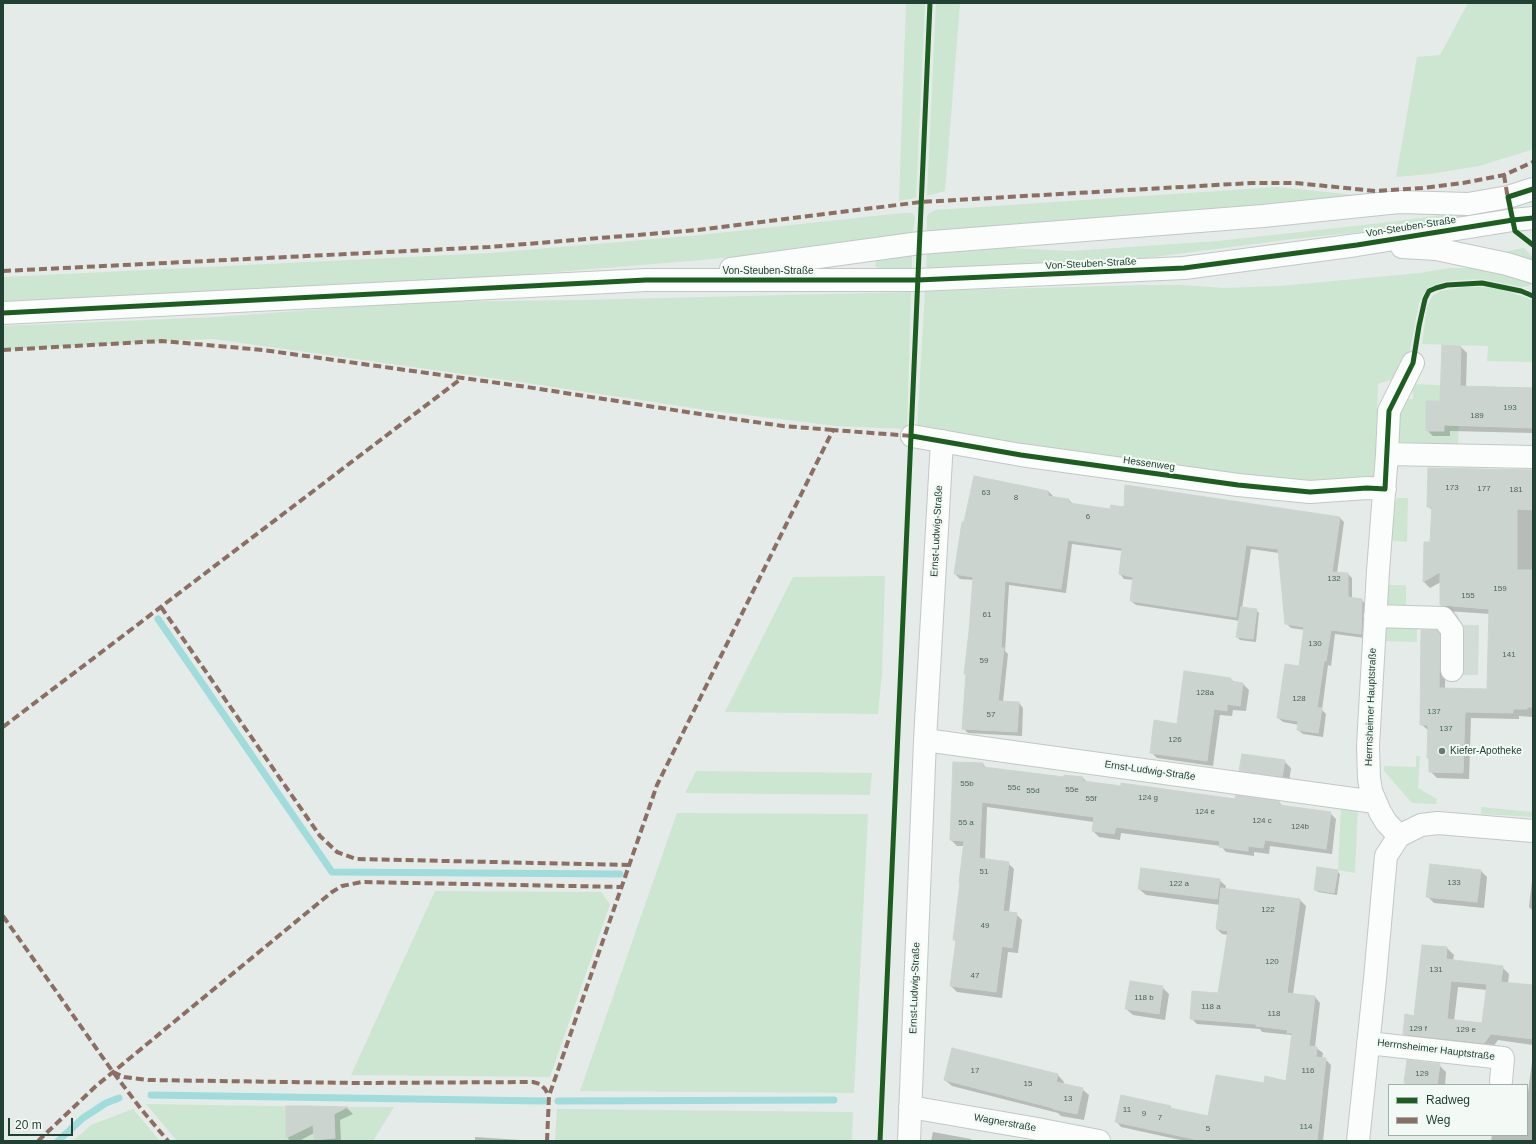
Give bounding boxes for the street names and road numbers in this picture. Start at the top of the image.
street label: Von-Steuben-Straße [1365,214,1457,240]
street label: Von-Steuben-Straße [1045,256,1137,272]
street label: Von-Steuben-Straße [722,265,814,277]
street label: Hessenweg [1122,454,1176,474]
street label: Ernst-Ludwig-Straße [929,485,945,577]
street label: Herrnsheimer Hauptstraße [1363,648,1379,766]
street label: Ernst-Ludwig-Straße [1104,759,1196,783]
street label: Ernst-Ludwig-Straße [907,942,923,1034]
street label: Herrnsheimer Hauptstraße [1377,1037,1495,1063]
street label: Wagnerstraße [973,1112,1037,1134]

